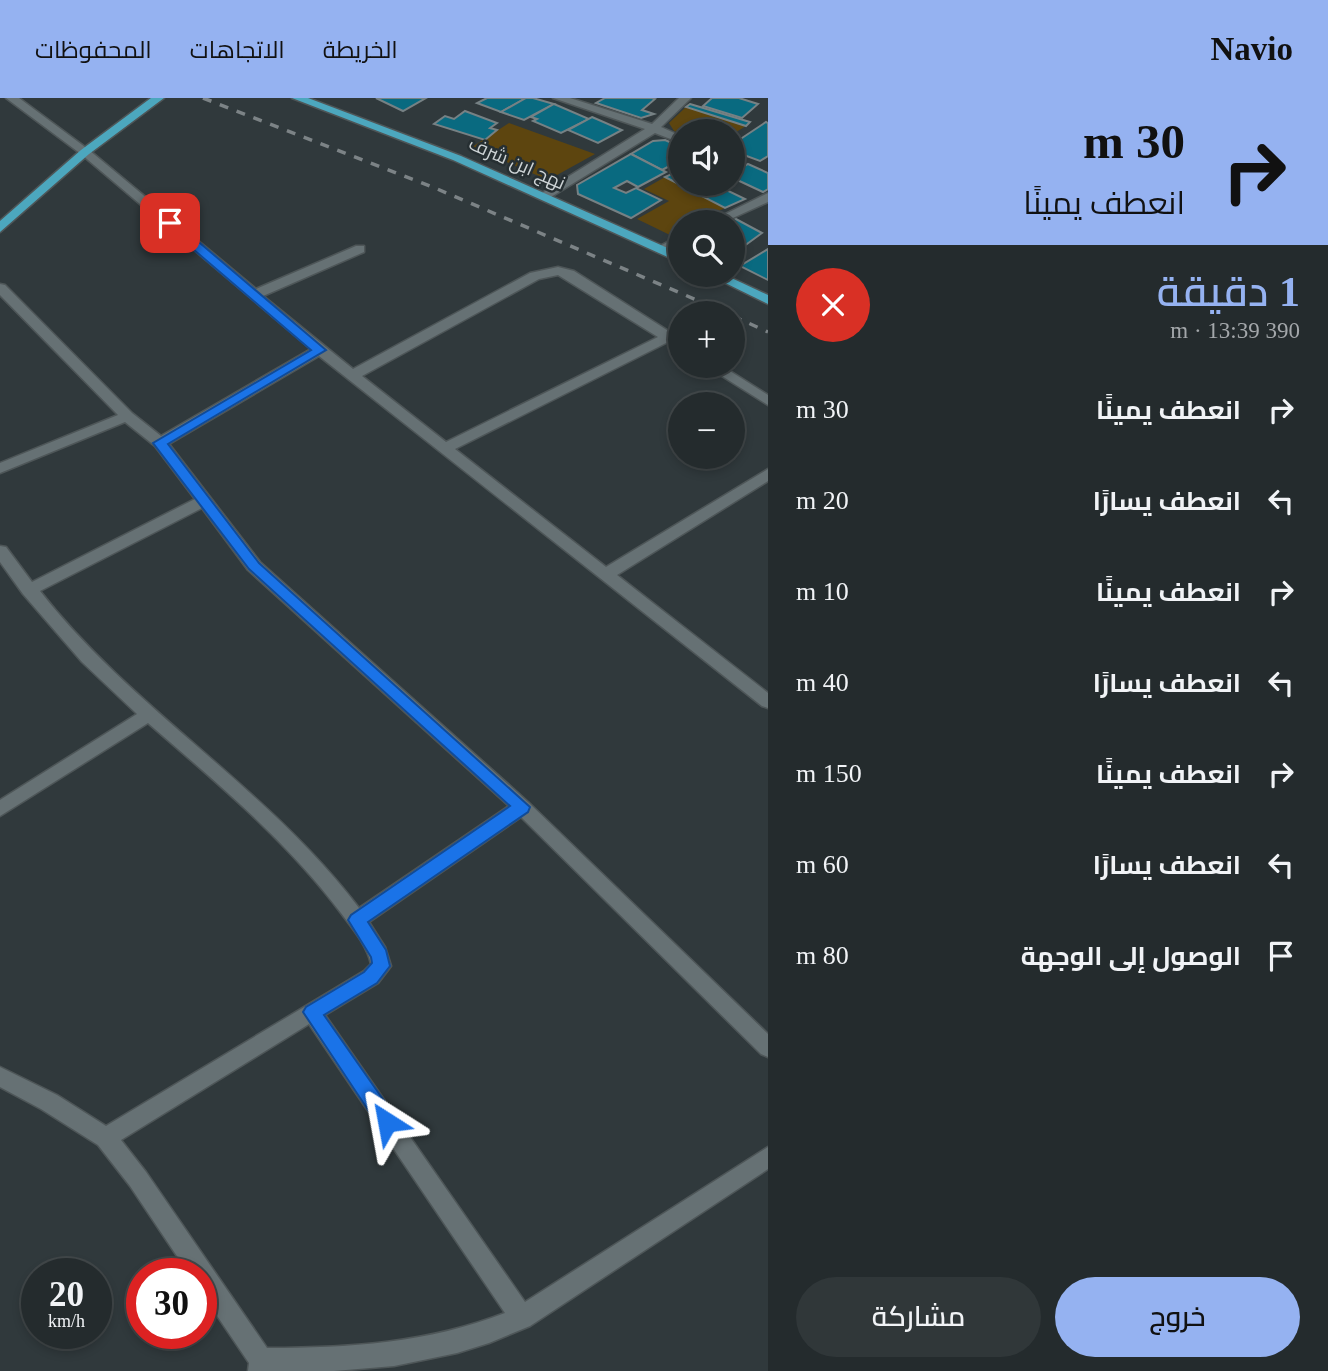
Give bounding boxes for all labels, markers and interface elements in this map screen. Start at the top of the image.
text: Navio [1211,31,1293,67]
text: المحفوظات [35,37,152,63]
text: الاتجاهات [190,37,285,63]
text: الخريطة [323,37,398,63]
text: 30 m [1083,114,1185,169]
map controls [668,119,745,469]
button: sound [668,119,745,196]
icon: right [1209,126,1300,217]
street label: نهج ابن شرف [464,132,568,196]
text: انعطف يمينًا [1023,185,1185,221]
pin [140,193,200,253]
icon: arrive [151,204,189,242]
button: search [668,210,745,287]
button: close [796,268,870,342]
text: 1 دقيقة [1157,269,1300,315]
button: + [668,301,745,378]
text: 390 m · 13:39 [1170,318,1300,343]
icon: right [1262,391,1300,429]
button: − [668,392,745,469]
text: 30 m [796,395,849,424]
text: انعطف يمينًا [1096,396,1241,425]
icon: left [1262,482,1300,520]
text: 20 m [796,486,849,515]
text: انعطف يسارًا [1093,487,1241,516]
icon: right [1262,573,1300,611]
text: 10 m [796,577,849,606]
text: انعطف يمينًا [1096,578,1241,607]
icon: left [1262,664,1300,702]
text: 40 m [796,668,849,697]
text: انعطف يسارًا [1093,669,1241,698]
icon: right [1262,755,1300,793]
text: 150 m [796,759,862,788]
text: انعطف يمينًا [1096,760,1241,789]
icon: left [1262,846,1300,884]
text: 60 m [796,850,849,879]
text: انعطف يسارًا [1093,851,1241,880]
icon: arrive [1262,937,1300,975]
text: 80 m [796,941,849,970]
text: الوصول إلى الوجهة [1021,942,1241,971]
position arrow [350,1085,424,1159]
speed limit sign: 30 [126,1258,217,1349]
text: 20 [49,1275,84,1314]
button: مشاركة [796,1277,1041,1357]
button: خروج [1055,1277,1300,1357]
text: km/h [48,1311,85,1331]

